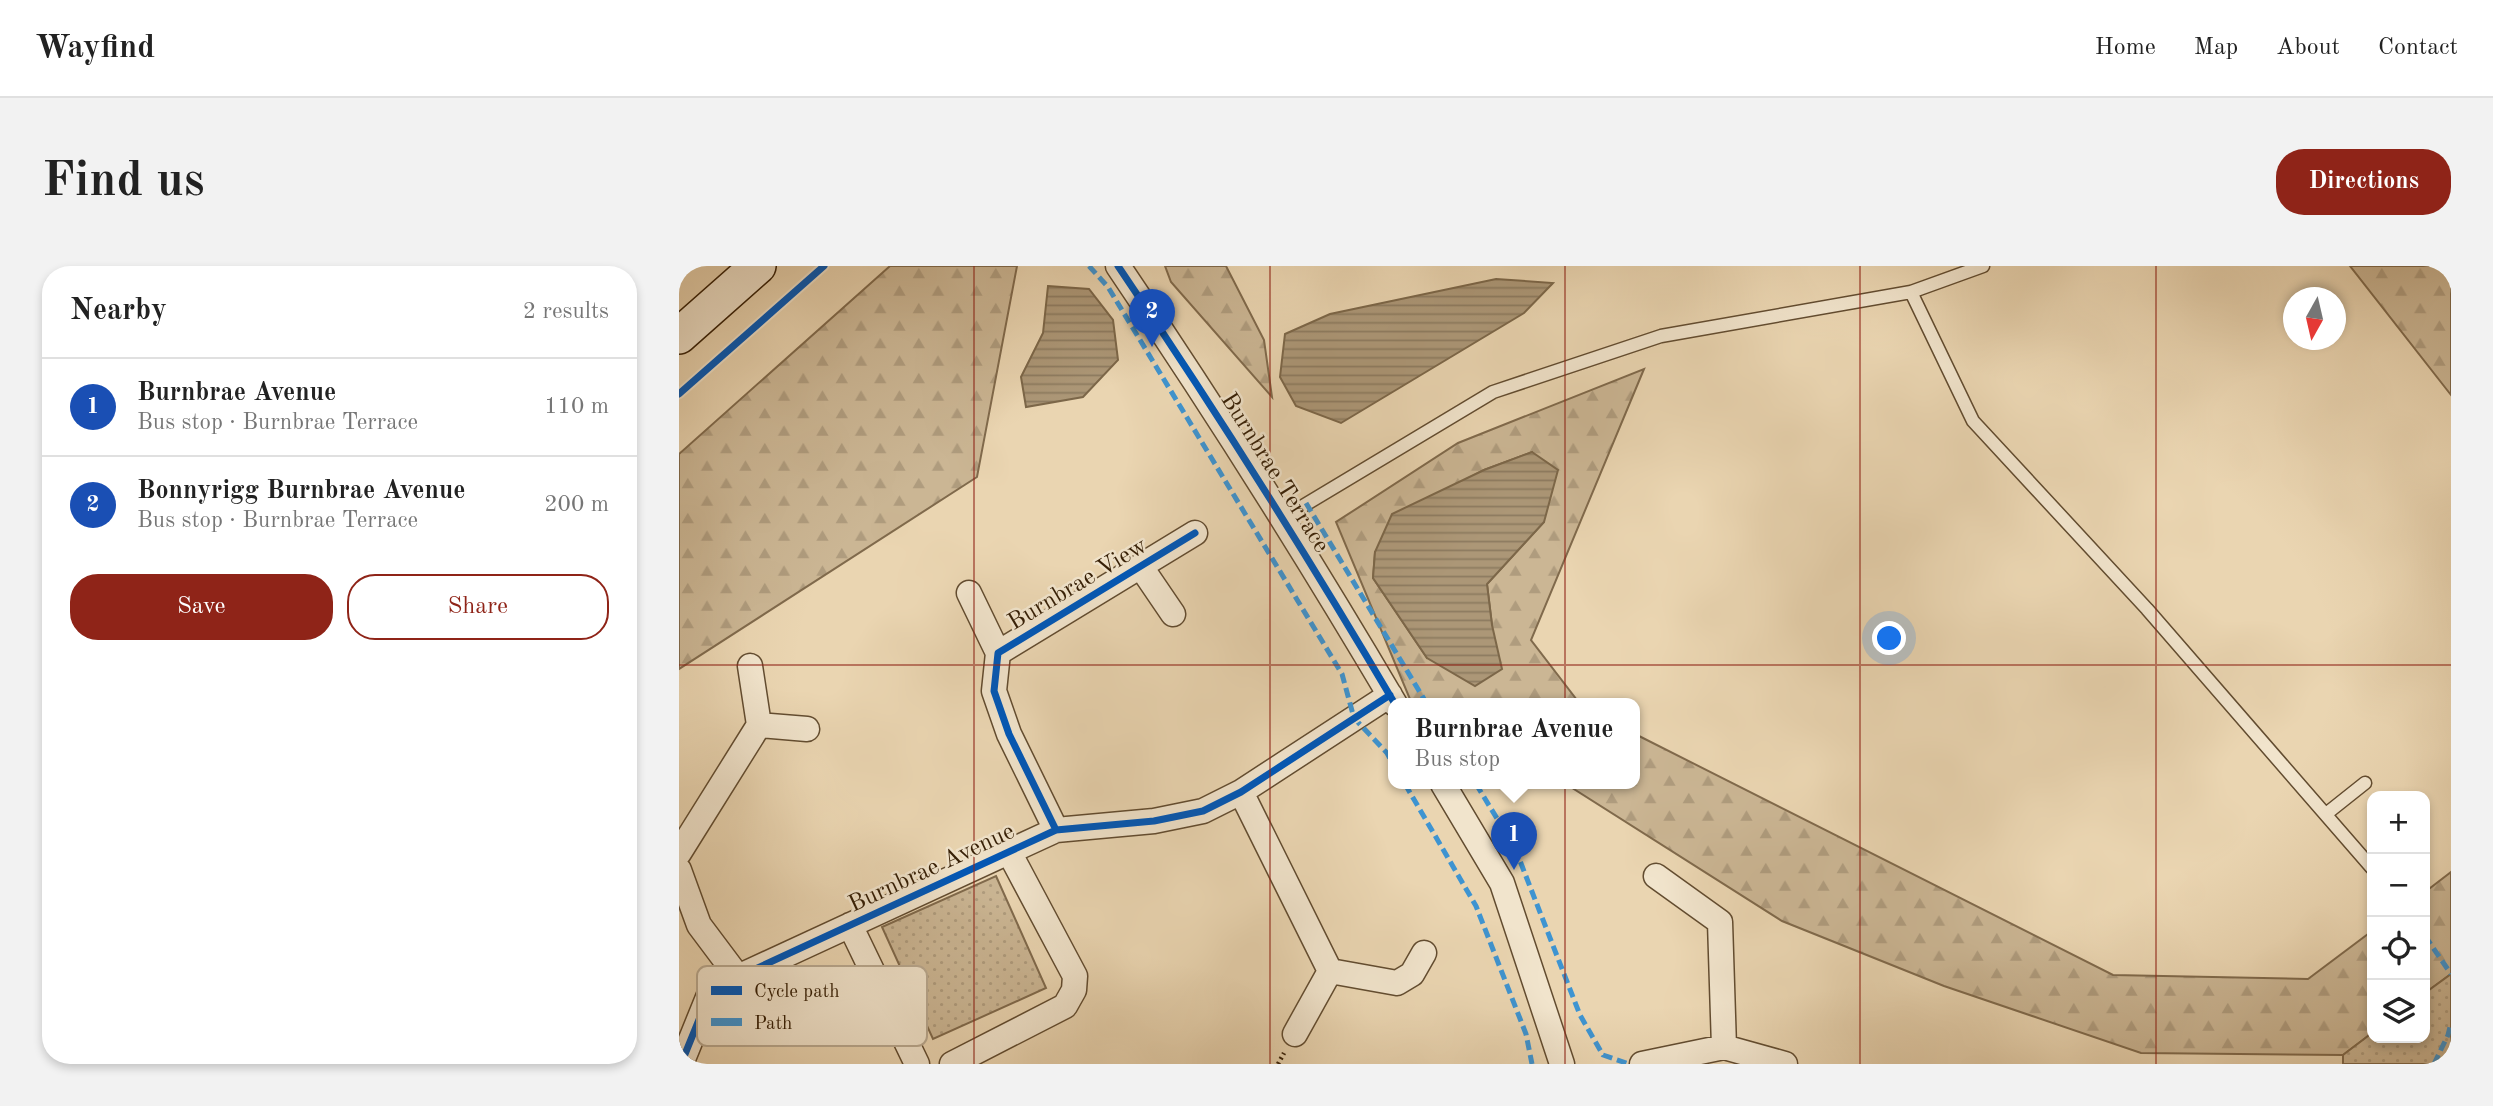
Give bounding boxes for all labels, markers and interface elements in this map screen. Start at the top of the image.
text: Wayfind [35,32,155,65]
text: Home [2095,36,2156,60]
text: Map [2194,36,2238,60]
text: About [2276,36,2340,60]
text: Contact [2378,36,2458,60]
button: Directions [2276,149,2451,215]
text: Find us [42,158,205,207]
north arrow [2283,287,2346,350]
pin: 2 [1129,289,1175,347]
text: Nearby [70,296,167,326]
text: 2 results [523,300,609,323]
text: Burnbrae Avenue [137,380,336,406]
street label: Burnbrae Terrace [1216,389,1333,557]
text: 1 [86,395,100,418]
text: 110 m [544,395,609,418]
text: Bus stop · Burnbrae Terrace [137,411,418,434]
text: Bonnyrigg Burnbrae Avenue [137,478,465,504]
text: 2 [86,493,100,516]
text: 200 m [544,493,609,516]
text: Bus stop · Burnbrae Terrace [137,509,418,532]
street label: Burnbrae View [1004,534,1152,636]
button: Save [70,574,333,640]
button: Share [347,574,609,640]
your location [1872,621,1906,655]
popup [1388,698,1640,789]
text: Burnbrae Avenue [1414,717,1614,743]
text: Bus stop [1414,748,1500,771]
map controls [2367,791,2430,1043]
button: + [2367,791,2430,854]
pin: 1 [1491,812,1537,870]
street label: Burnbrae Avenue [845,820,1019,918]
button: − [2367,854,2430,917]
button: locate [2367,917,2430,980]
legend [697,966,927,1046]
button: layers [2367,980,2430,1043]
text: Cycle path [754,983,840,1002]
text: Path [754,1015,792,1034]

